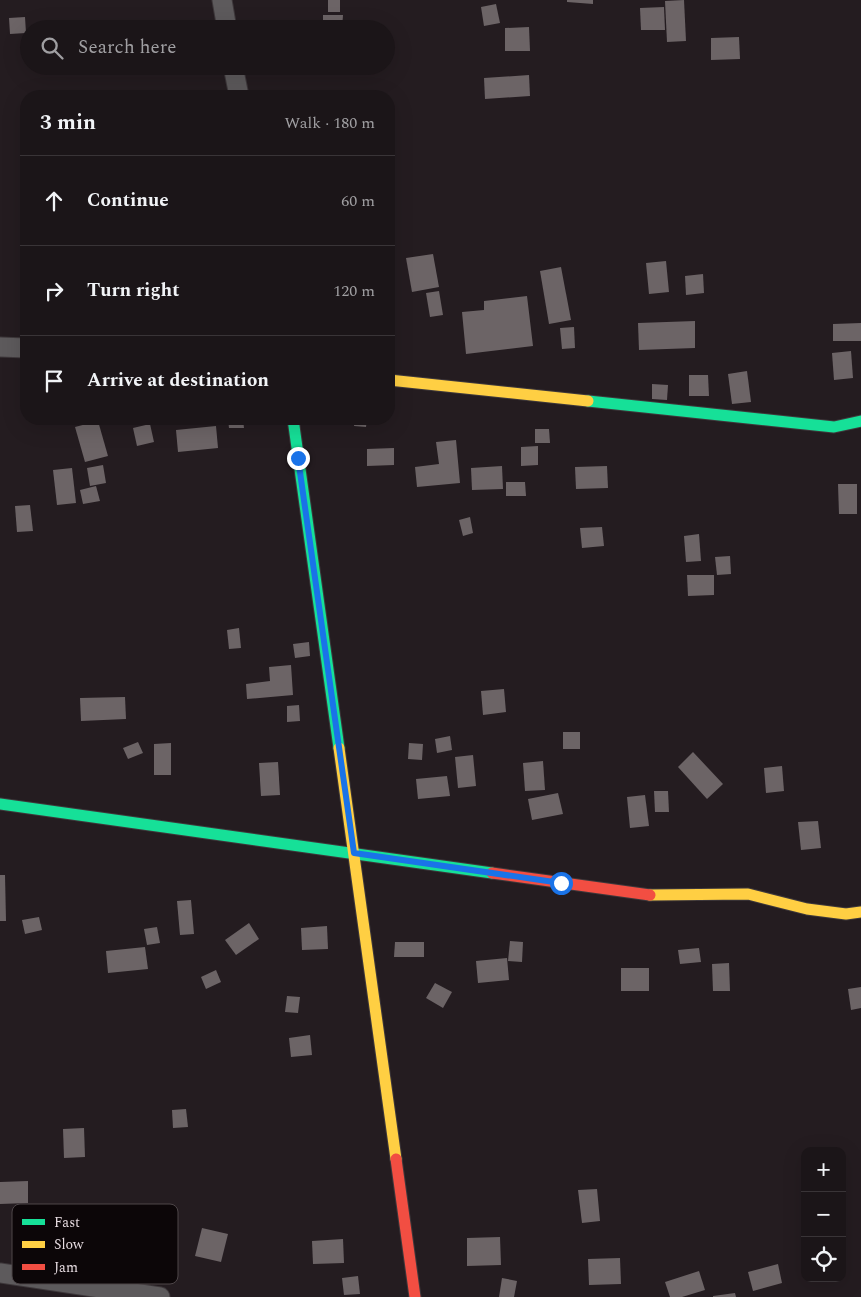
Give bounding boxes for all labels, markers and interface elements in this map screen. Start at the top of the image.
search box [20,20,395,75]
text: Search here [78,33,177,62]
icon: search [38,34,66,62]
text: 3 min [40,107,96,139]
text: Walk · 180 m [284,111,375,135]
text: Continue [87,186,169,215]
icon: ahead [40,187,68,215]
text: 60 m [341,189,375,213]
text: Turn right [87,276,180,305]
icon: right [40,277,68,305]
text: 120 m [333,279,375,303]
text: Arrive at destination [87,366,269,395]
icon: arrive [40,367,68,395]
route end [287,447,310,470]
route start [550,872,573,895]
map controls [801,1147,846,1282]
button: + [801,1147,846,1192]
button: − [801,1192,846,1237]
legend [12,1204,178,1284]
text: Fast [54,1212,80,1233]
text: Slow [54,1234,84,1255]
button: locate [801,1237,846,1282]
text: Jam [54,1257,78,1278]

